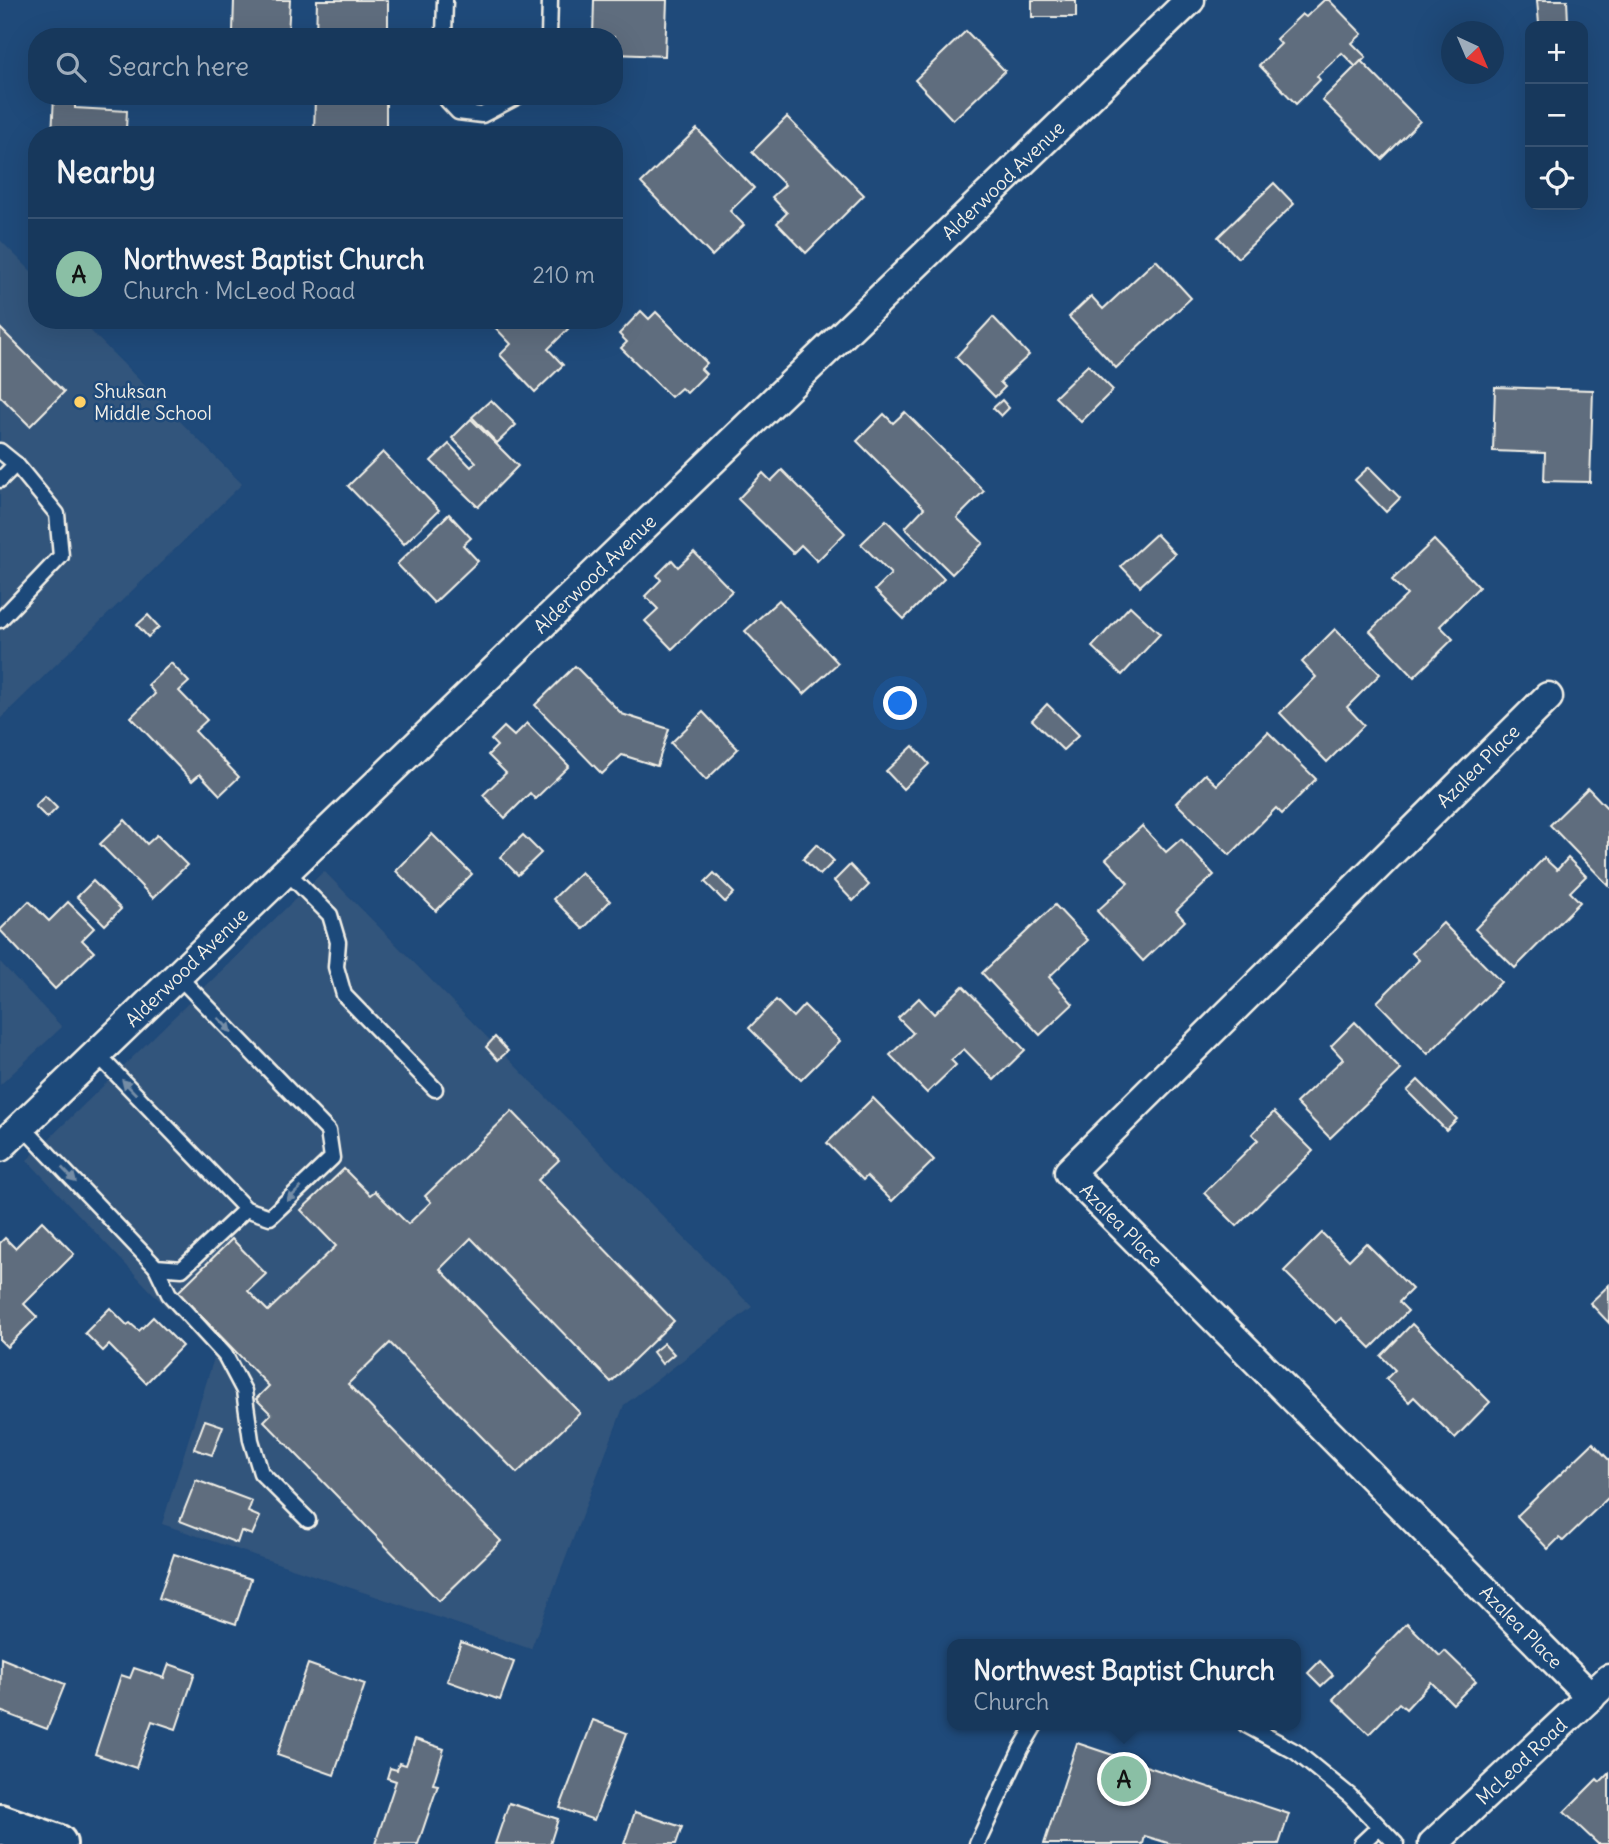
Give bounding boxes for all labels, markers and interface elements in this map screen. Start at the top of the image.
north arrow [1441,21,1504,84]
map controls [1525,21,1588,210]
button: + [1525,21,1588,84]
search box [28,28,623,105]
icon: search [52,48,90,86]
text: Search here [108,50,249,83]
button: − [1525,84,1588,147]
street label: Alderwood Avenue [937,116,1069,245]
button: locate [1525,147,1588,210]
text: Nearby [56,153,156,191]
text: Northwest Baptist Church [123,243,424,276]
text: A [72,260,86,289]
text: 210 m [532,260,595,289]
text: Church · McLeod Road [123,276,355,305]
place label: Shuksan Middle School [94,379,212,425]
marker: Shuksan Middle School [72,394,88,410]
street label: Alderwood Avenue [528,509,661,638]
your location [883,686,917,720]
street label: Azalea Place [1431,719,1525,813]
street label: Alderwood Avenue [120,903,253,1032]
one-way arrow [217,1016,233,1033]
one-way arrow [121,1079,137,1096]
one-way arrow [60,1166,76,1183]
street label: Azalea Place [1075,1178,1168,1272]
one-way arrow [286,1185,303,1201]
street label: Azalea Place [1475,1580,1568,1674]
popup [947,1639,1301,1730]
text: Northwest Baptist Church [973,1654,1275,1687]
text: Church [973,1687,1049,1716]
street label: McLeod Road [1471,1713,1572,1810]
pin: A [1101,1753,1147,1805]

